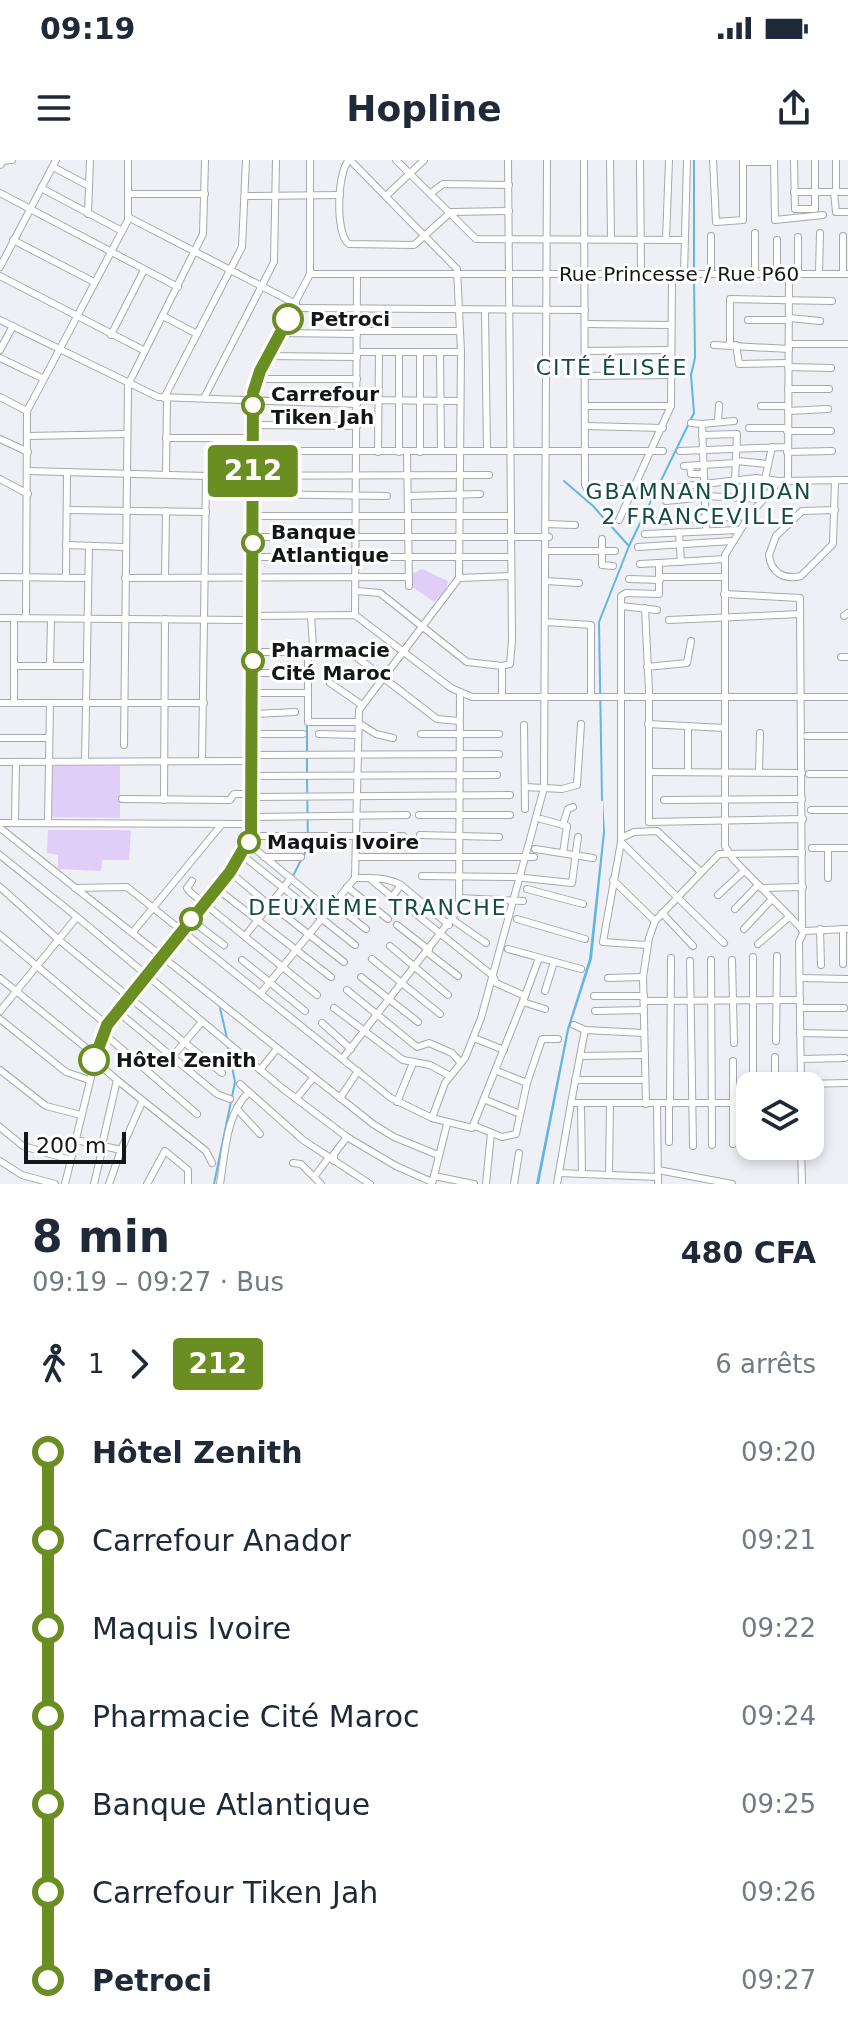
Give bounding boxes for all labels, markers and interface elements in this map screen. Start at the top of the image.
text: 09:19 [40,11,136,46]
icon: menu [32,86,76,130]
icon: share [772,86,816,130]
text: Hopline [346,88,502,129]
street label: Rue Princesse / Rue P60 [559,262,799,286]
marker: Petroci [273,304,303,334]
place label: Petroci [310,307,390,331]
district label: CITÉ ÉLISÉE [536,355,688,380]
place label: Carrefour Tiken Jah [271,382,379,429]
marker: Carrefour Tiken Jah [242,394,264,416]
line badge: 212 [207,445,299,497]
text: 212 [224,454,282,487]
district label: GBAMNAN DJIDAN 2 FRANCEVILLE [585,479,813,529]
place label: Banque Atlantique [271,520,389,567]
marker: Banque Atlantique [242,532,264,554]
place label: Pharmacie Cité Maroc [271,638,391,685]
marker: Pharmacie Cité Maroc [242,650,264,672]
place label: Maquis Ivoire [267,830,419,854]
marker: Maquis Ivoire [238,831,260,853]
district label: DEUXIÈME TRANCHE [248,895,508,920]
unlabelled marker [180,908,202,930]
marker: Hôtel Zenith [79,1045,109,1075]
place label: Hôtel Zenith [116,1048,256,1072]
map controls [736,1072,824,1160]
button: layers [736,1072,824,1160]
scale bar [24,1128,126,1164]
text: 200 m [36,1133,106,1158]
text: 8 min [32,1211,170,1262]
text: 480 CFA [681,1235,816,1270]
text: 09:19 – 09:27 · Bus [32,1267,284,1297]
icon: walk [32,1342,76,1386]
icon: forward [117,1342,161,1386]
text: 212 [189,1347,247,1380]
text: 1 [88,1349,105,1379]
text: 6 arrêts [715,1349,816,1379]
text: Hôtel Zenith [92,1435,303,1470]
text: 09:20 [741,1437,816,1467]
text: Carrefour Anador [92,1523,351,1558]
text: 09:21 [741,1525,816,1555]
text: Maquis Ivoire [92,1611,291,1646]
text: 09:22 [741,1613,816,1643]
text: Pharmacie Cité Maroc [92,1699,420,1734]
text: 09:24 [741,1701,816,1731]
text: Banque Atlantique [92,1787,370,1822]
text: 09:25 [741,1789,816,1819]
text: Carrefour Tiken Jah [92,1875,378,1910]
text: 09:26 [741,1877,816,1907]
text: Petroci [92,1963,212,1998]
text: 09:27 [741,1965,816,1995]

